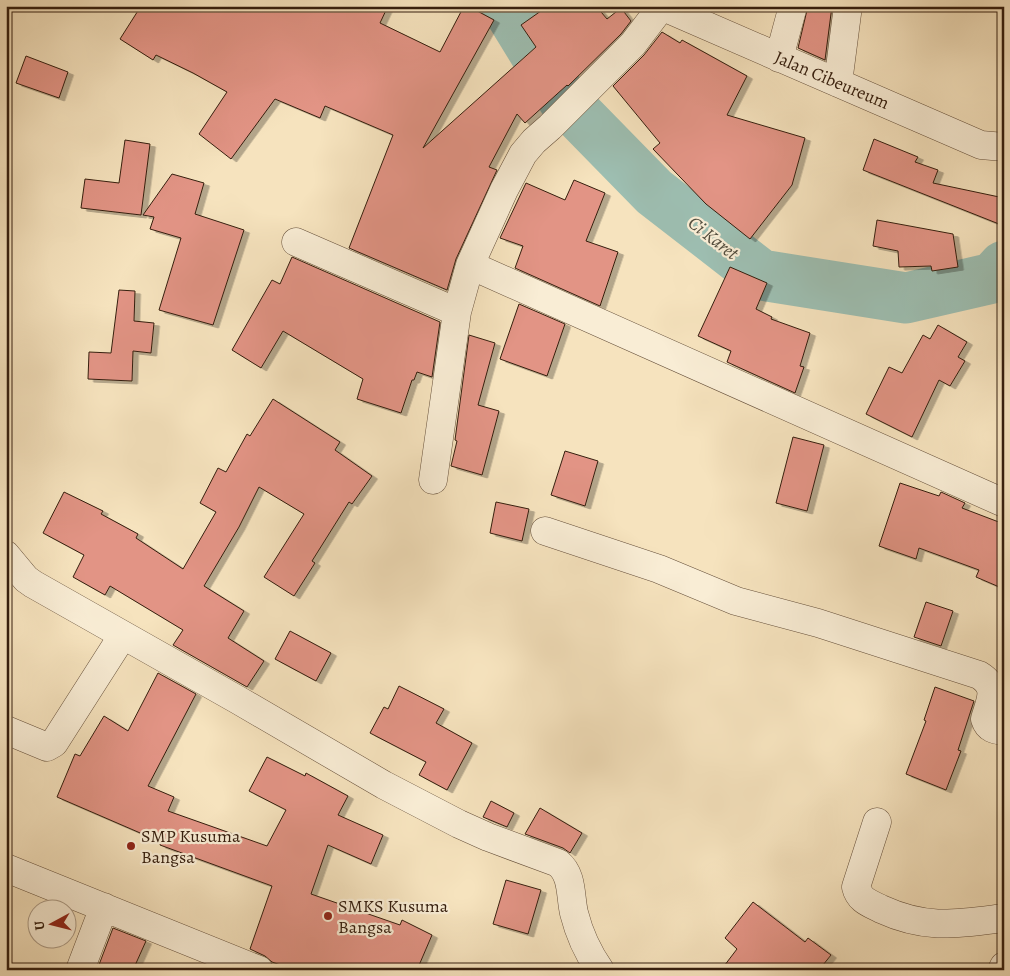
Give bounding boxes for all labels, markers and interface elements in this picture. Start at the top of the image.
street label: Jalan Cibeureum [771,45,893,115]
water label: Ci Karet [682,210,745,267]
place label: SMP Kusuma Bangsa [141,824,241,869]
marker: SMP Kusuma Bangsa [125,840,137,852]
place label: SMKS Kusuma Bangsa [338,894,449,939]
north arrow [28,898,78,948]
marker: SMKS Kusuma Bangsa [322,910,334,922]
text: U [30,920,50,931]

